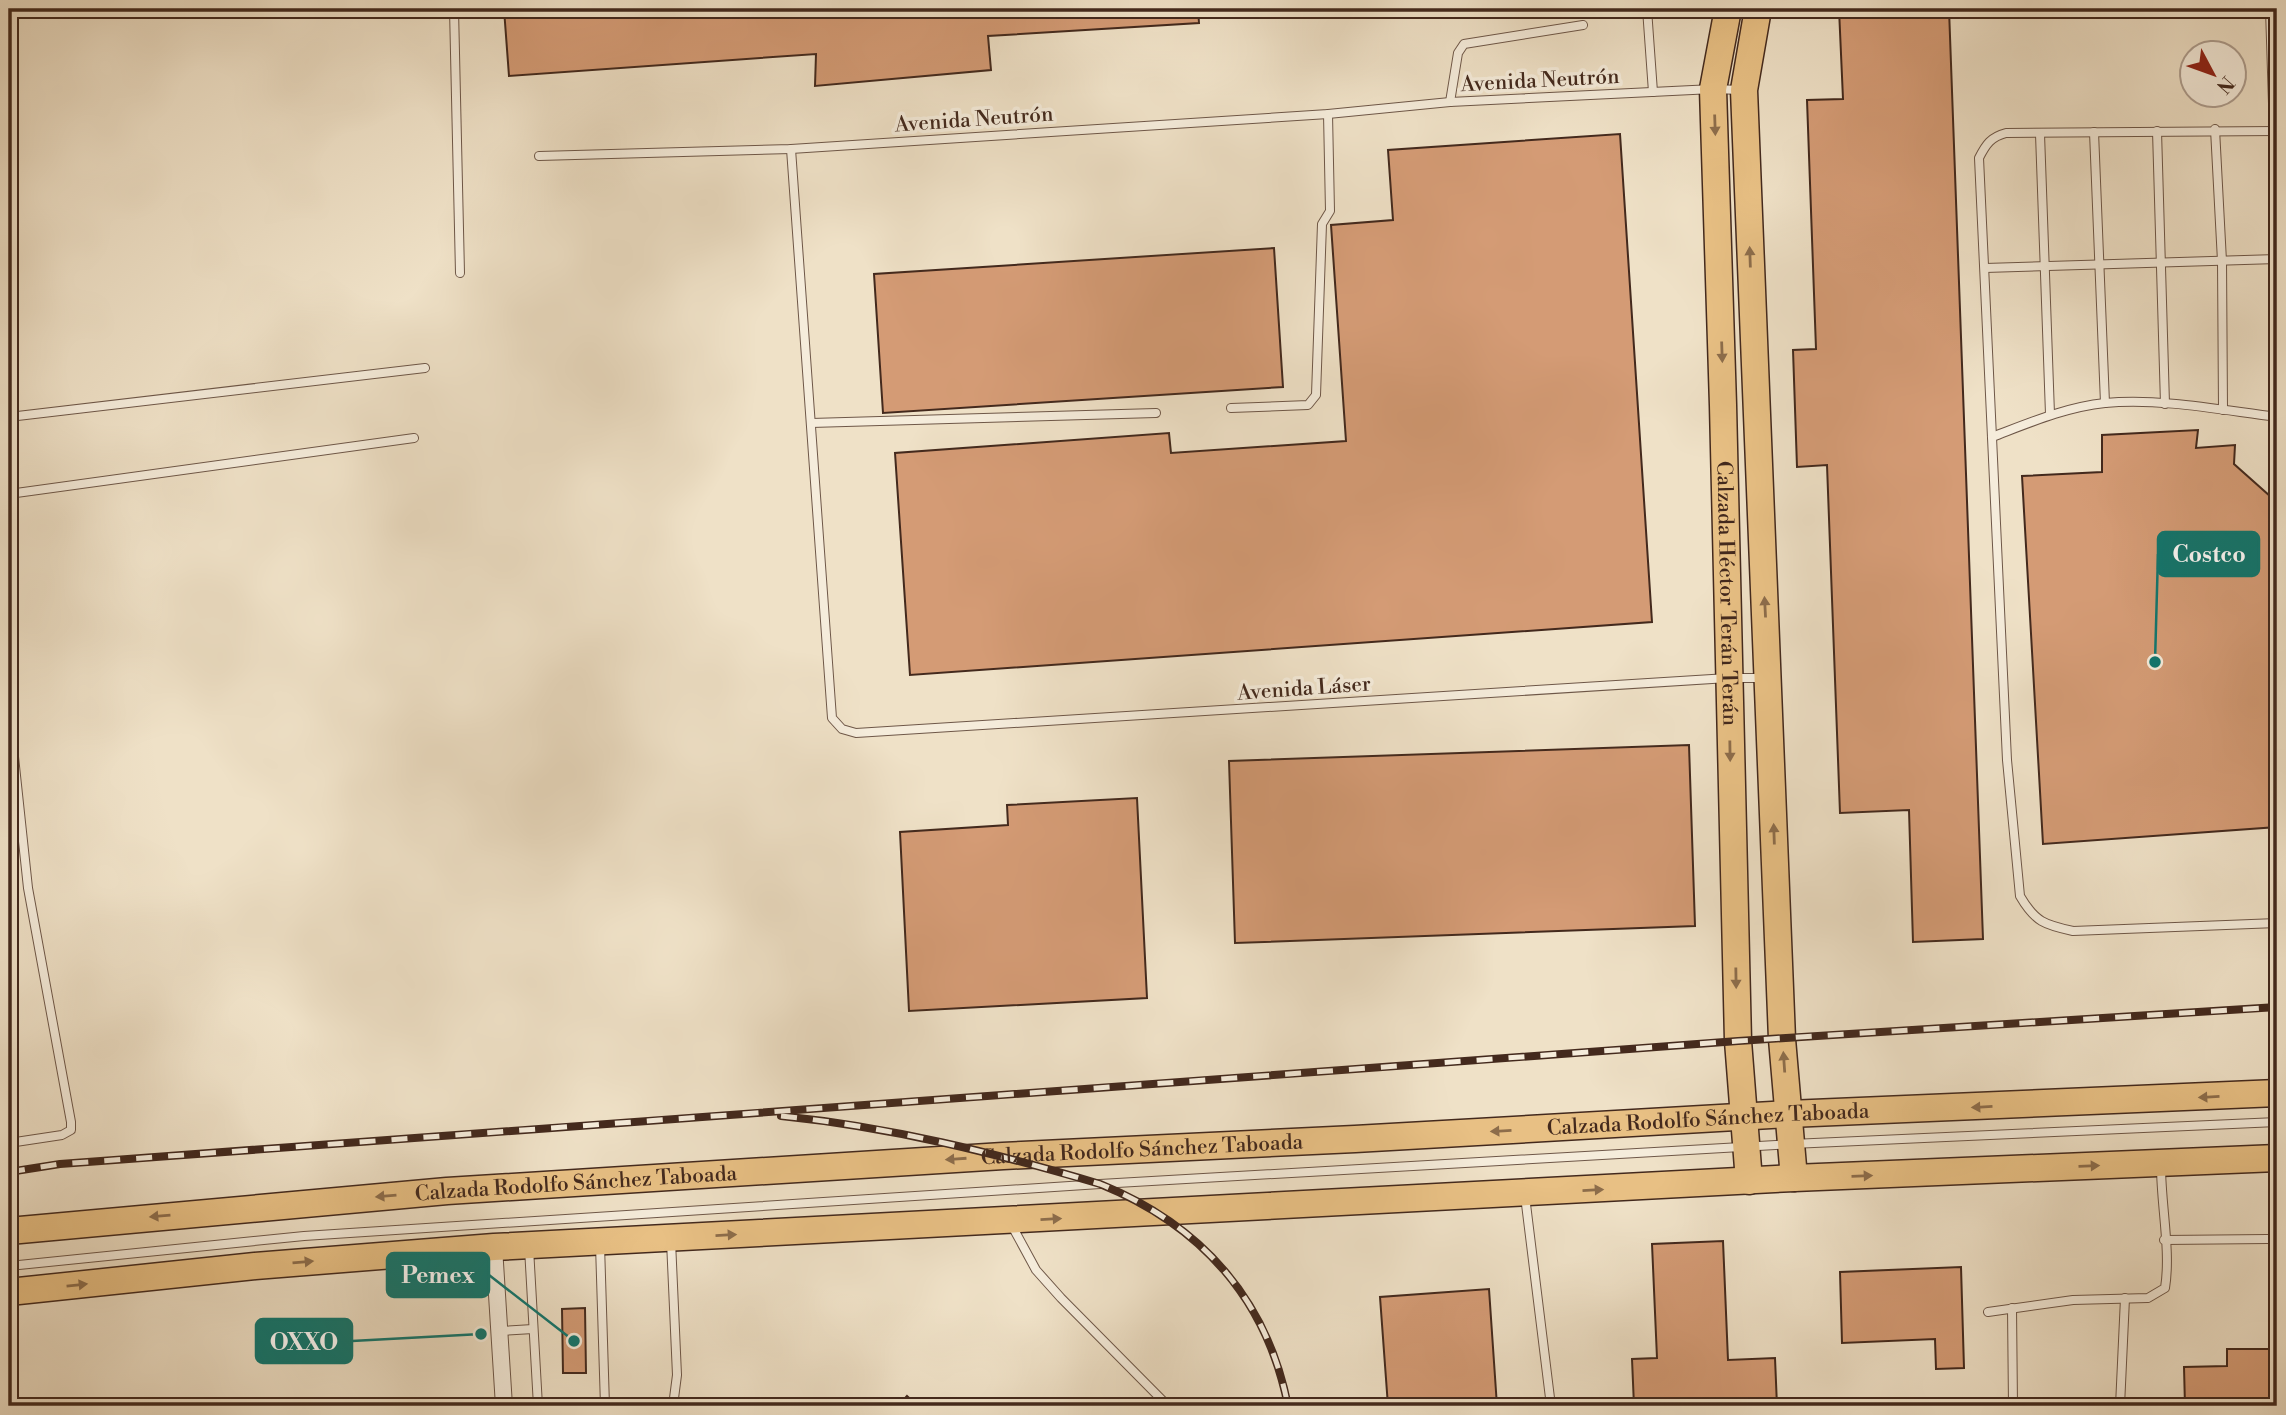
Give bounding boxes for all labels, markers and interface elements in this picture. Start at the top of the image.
north arrow [2178,38,2248,108]
street label: Avenida Neutrón [1459,64,1621,98]
text: N [2211,71,2239,98]
street label: Avenida Neutrón [893,101,1055,139]
one-way arrow [1709,114,1720,136]
one-way arrow [1745,246,1756,268]
one-way arrow [1716,341,1727,363]
street label: Calzada Héctor Terán Terán [1710,461,1743,727]
callout: Costco [2158,532,2259,576]
text: Costco [2172,541,2246,569]
one-way arrow [1760,596,1771,618]
street label: Avenida Láser [1235,671,1372,707]
one-way arrow [1725,740,1736,762]
one-way arrow [1769,823,1780,845]
one-way arrow [1730,967,1742,989]
one-way arrow [1778,1050,1789,1072]
one-way arrow [2198,1091,2220,1102]
street label: Calzada Rodolfo Sánchez Taboada [1546,1099,1870,1142]
one-way arrow [1971,1102,1993,1113]
one-way arrow [1490,1125,1512,1136]
street label: Calzada Rodolfo Sánchez Taboada [980,1130,1304,1171]
one-way arrow [944,1154,966,1165]
street label: Calzada Rodolfo Sánchez Taboada [414,1161,738,1208]
one-way arrow [2079,1161,2101,1172]
one-way arrow [1851,1170,1873,1181]
one-way arrow [1582,1184,1604,1195]
one-way arrow [375,1191,397,1202]
one-way arrow [149,1211,171,1222]
one-way arrow [1040,1213,1062,1224]
one-way arrow [715,1230,737,1241]
callout: Pemex [387,1253,489,1297]
one-way arrow [292,1256,314,1267]
text: Pemex [401,1262,476,1290]
one-way arrow [66,1279,88,1290]
callout: OXXO [256,1319,352,1363]
text: OXXO [270,1329,338,1357]

